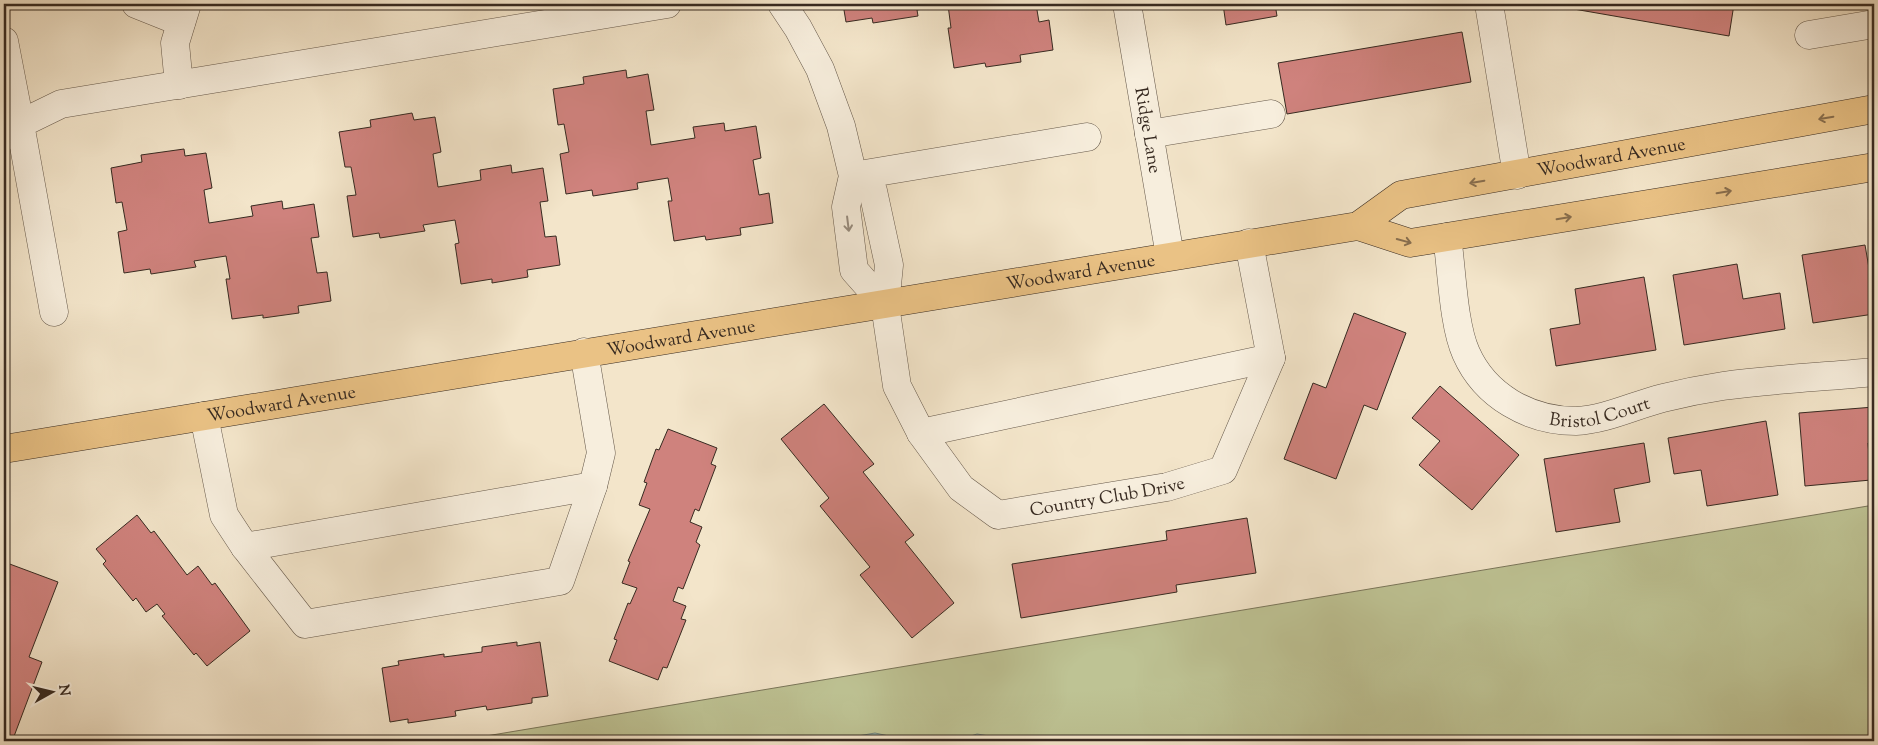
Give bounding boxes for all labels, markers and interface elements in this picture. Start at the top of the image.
street label: Ridge Lane [1126,85,1167,176]
one-way arrow [1819,114,1835,123]
street label: Woodward Avenue [1535,132,1688,185]
one-way arrow [1469,177,1485,187]
one-way arrow [1716,186,1732,196]
one-way arrow [1556,213,1572,223]
one-way arrow [843,215,853,231]
one-way arrow [1396,236,1412,246]
street label: Woodward Avenue [1004,249,1157,299]
street label: Woodward Avenue [605,314,758,365]
street label: Woodward Avenue [205,380,358,430]
street label: Bristol Court [1547,392,1654,436]
street label: Country Club Drive [1028,471,1188,525]
north arrow [28,668,78,718]
text: N [52,684,74,697]

